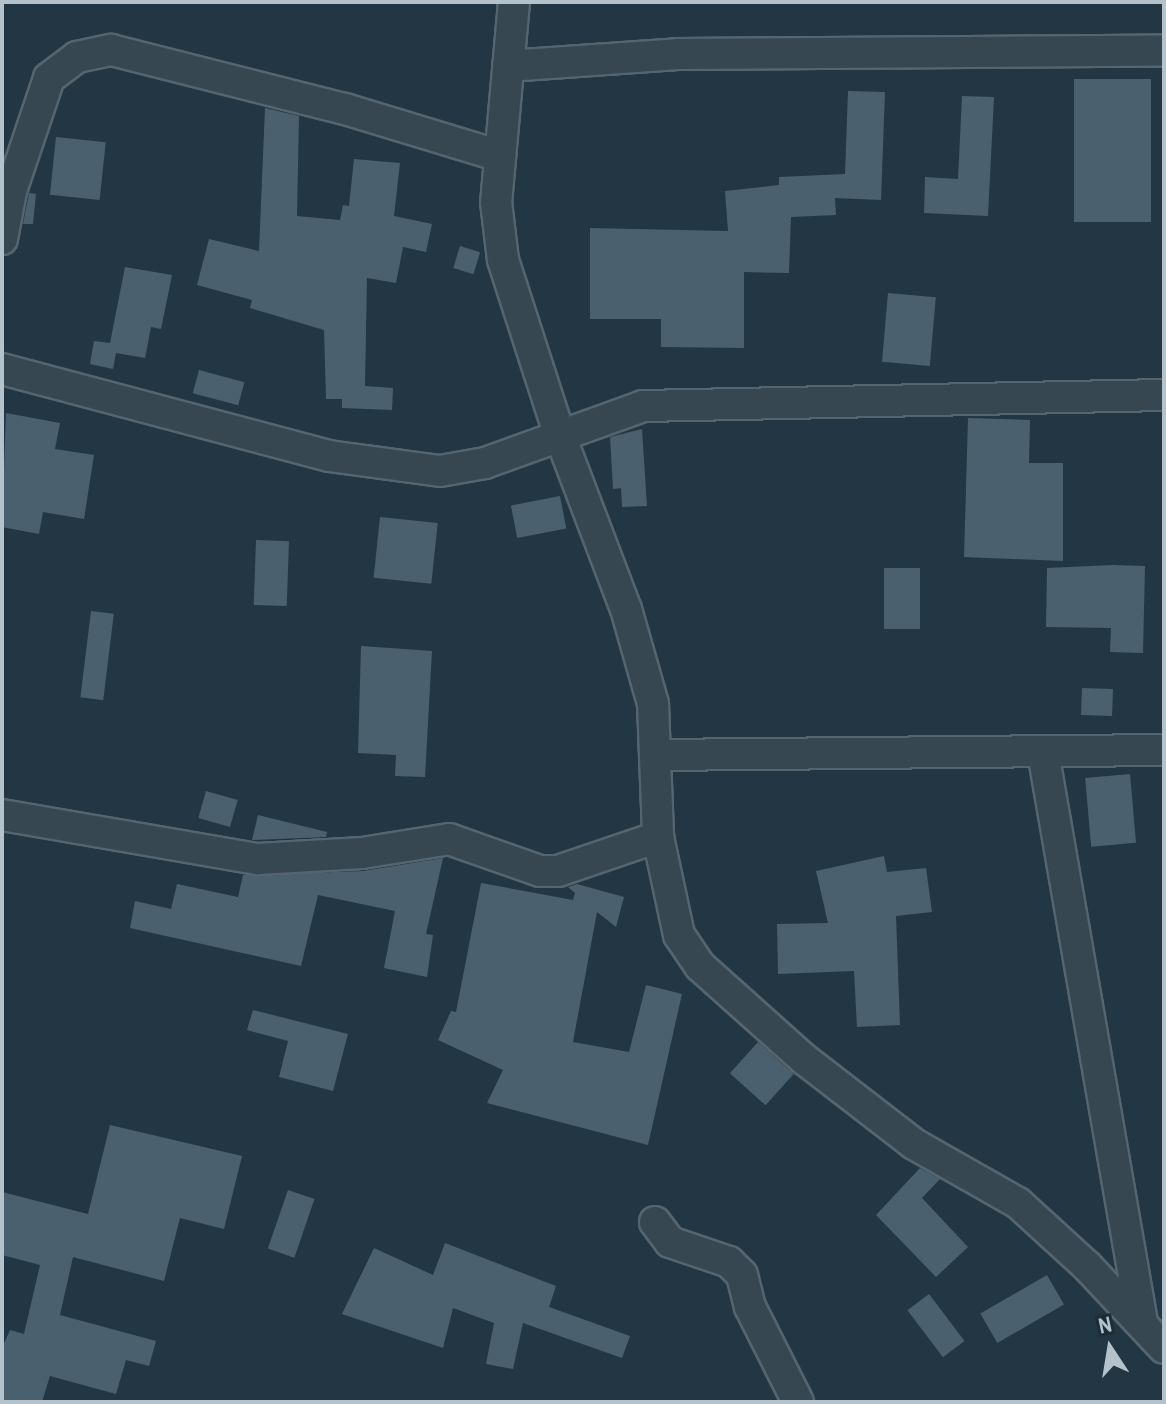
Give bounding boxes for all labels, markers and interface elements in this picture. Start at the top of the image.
north arrow [1070,1308,1150,1388]
text: N [1096,1308,1115,1341]

